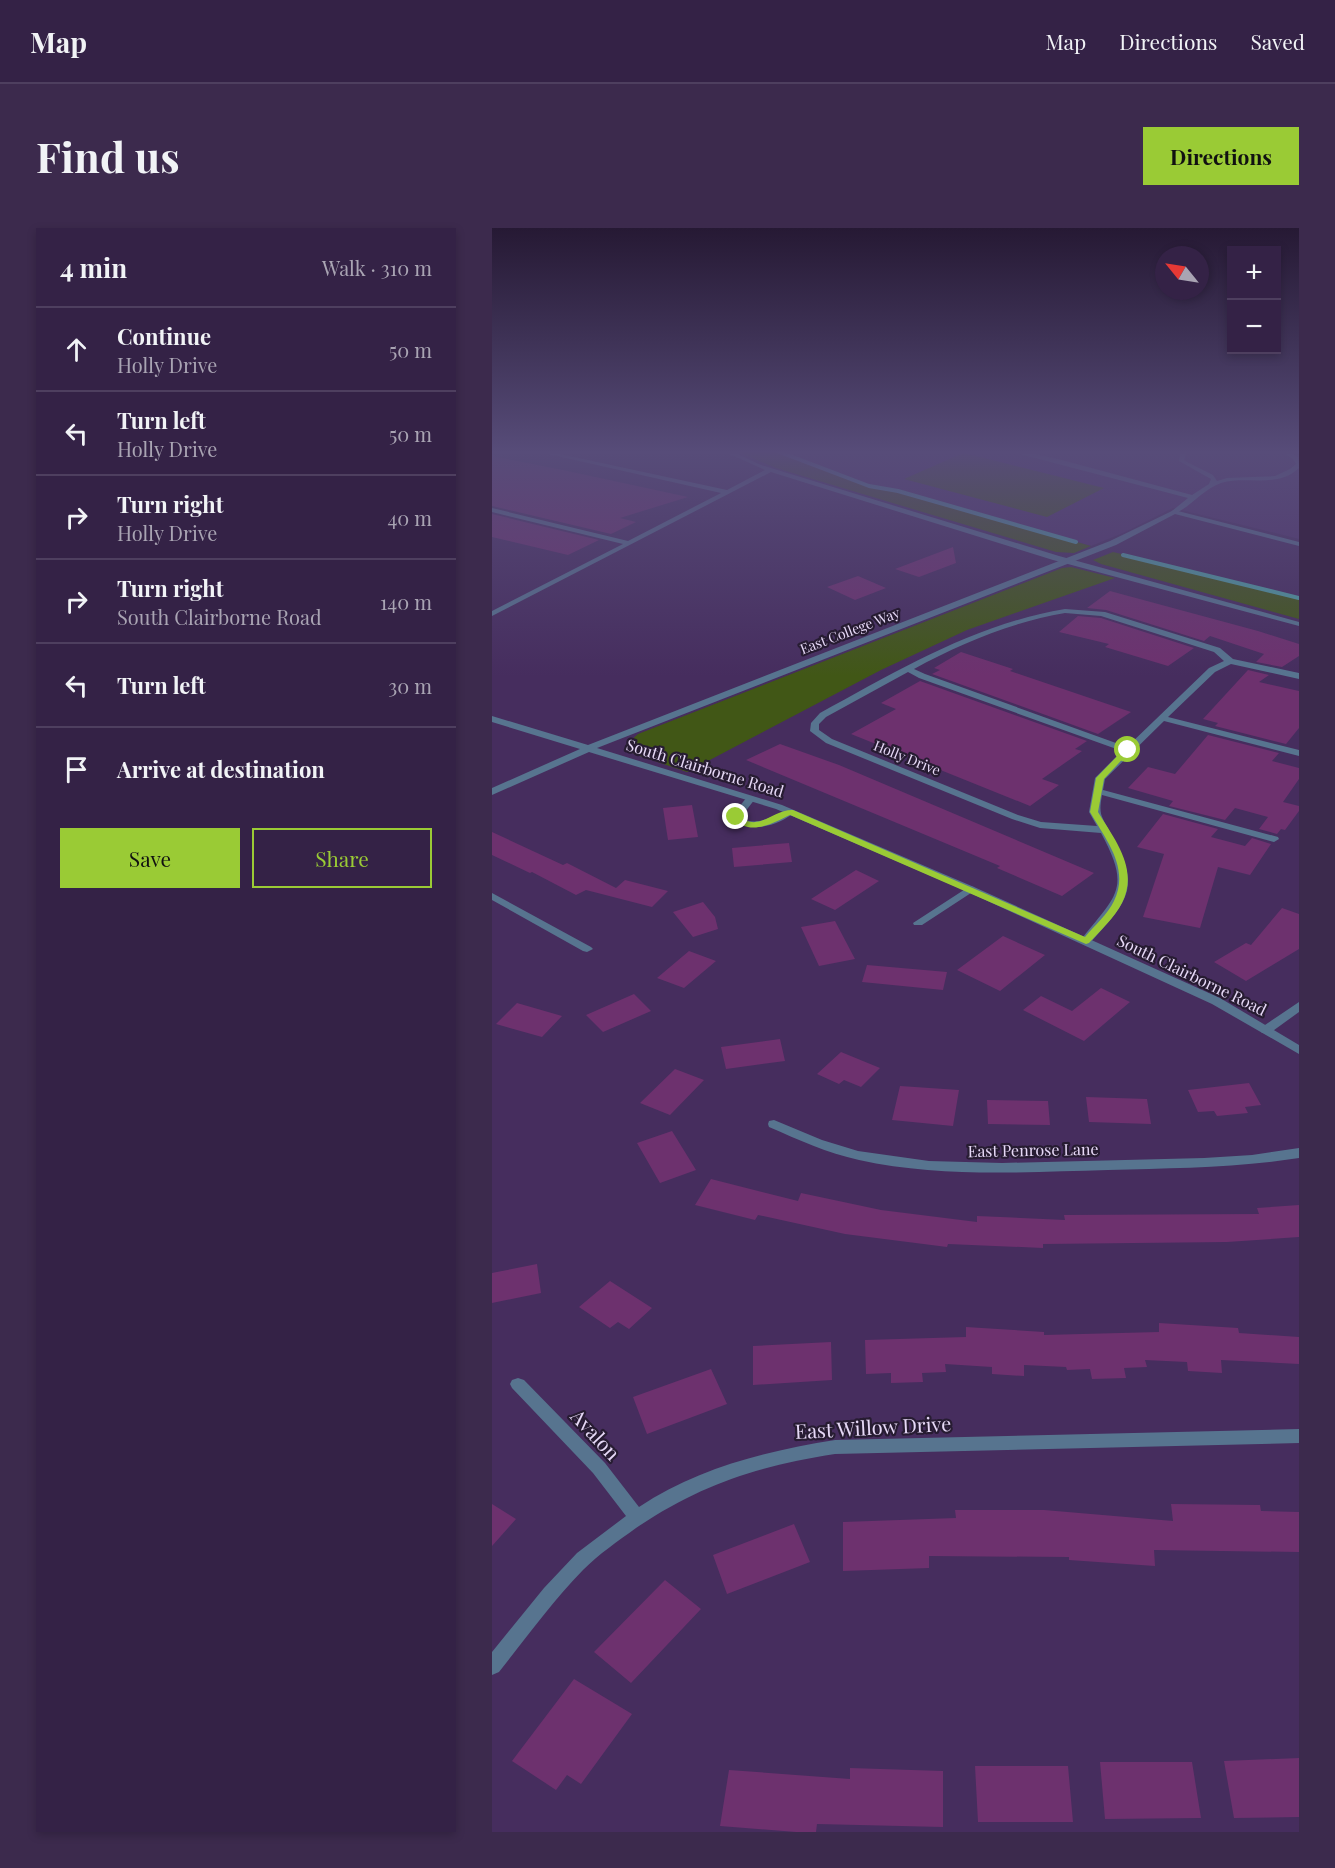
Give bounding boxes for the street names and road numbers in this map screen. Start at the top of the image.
street label: East College Way [797,603,902,658]
street label: South Clairborne Road [624,734,787,801]
street label: Holly Drive [871,736,943,780]
street label: South Clairborne Road [1114,929,1270,1020]
street label: East Penrose Lane [967,1138,1099,1161]
street label: Avalon [565,1402,627,1465]
street label: East Willow Drive [794,1409,952,1444]

